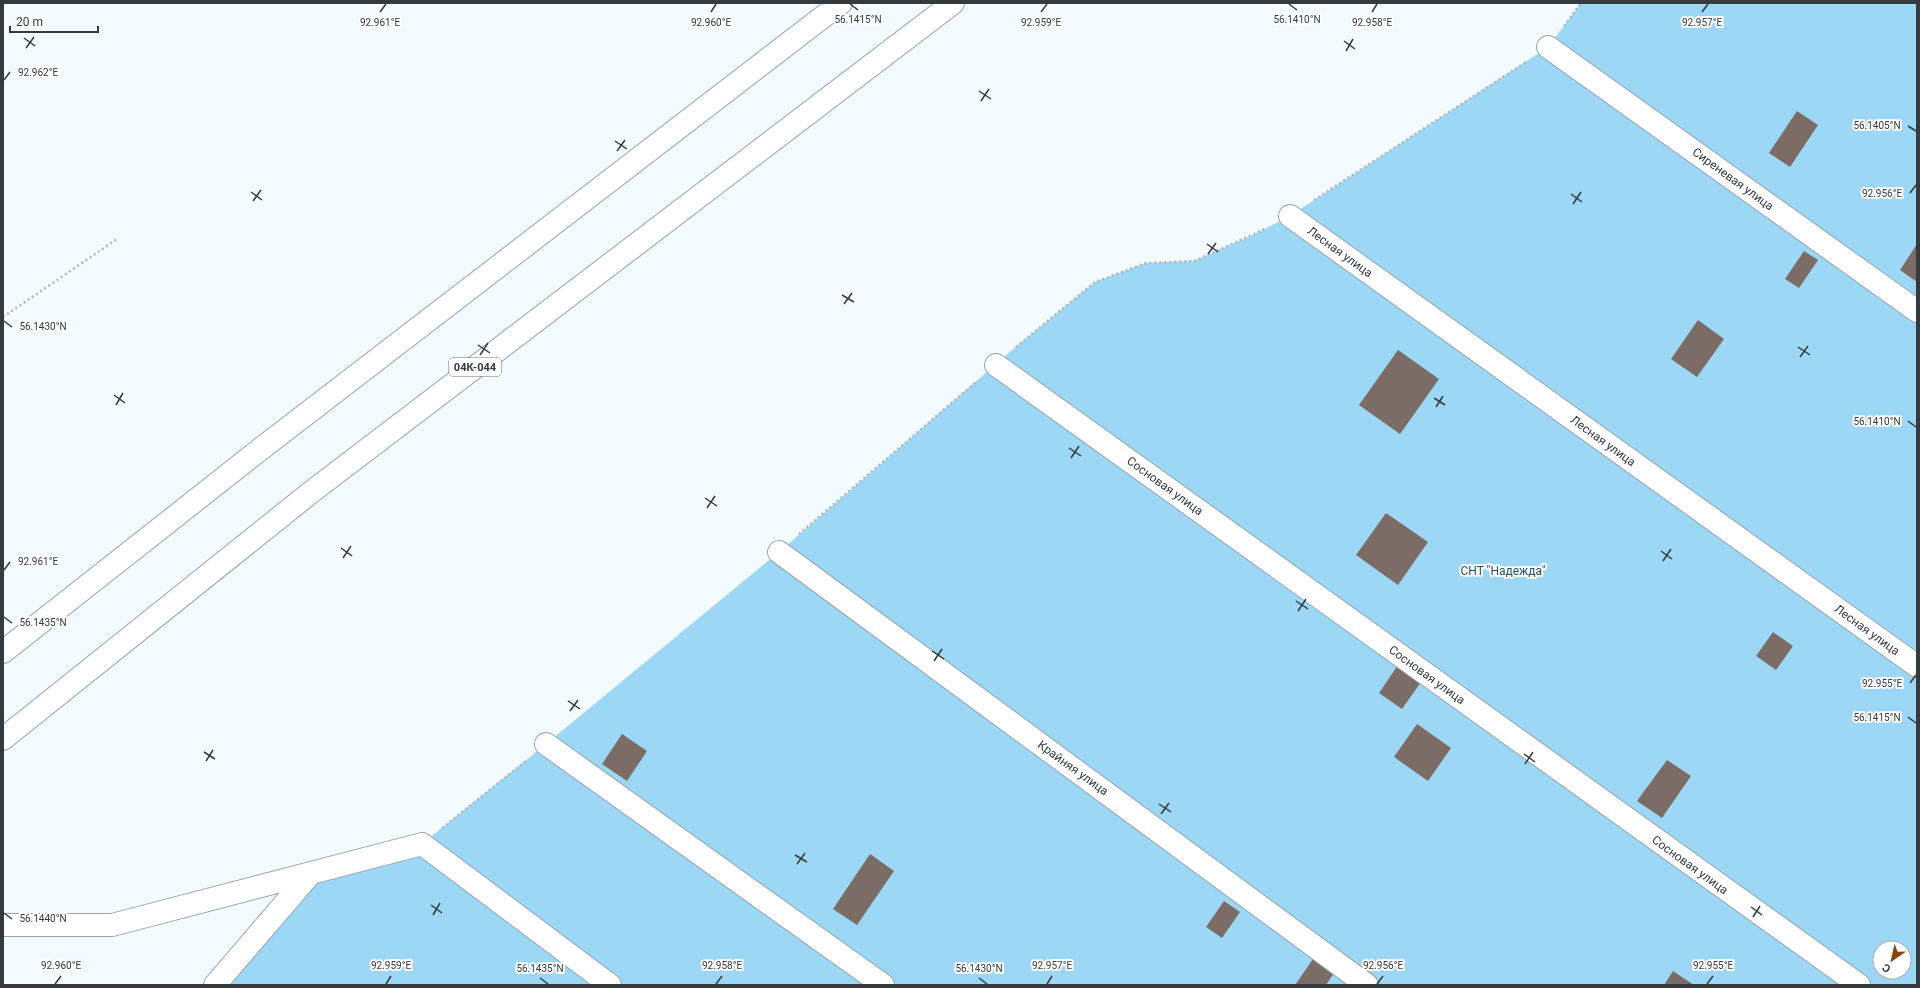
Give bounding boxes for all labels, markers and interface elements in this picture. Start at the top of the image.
scale bar [10,8,98,34]
text: 56.1415°N [834,14,882,25]
text: 56.1410°N [1273,14,1321,25]
text: 20 m [16,15,43,29]
text: 92.961°E [360,17,400,28]
text: 92.960°E [691,17,731,28]
text: 92.959°E [1021,17,1061,28]
text: 92.958°E [1352,17,1392,28]
text: 92.957°E [1682,17,1722,28]
text: 92.962°E [18,67,58,78]
text: 56.1405°N [1853,120,1901,131]
street label: Сиреневая улица [1690,145,1776,213]
text: 92.956°E [1862,188,1902,199]
street label: Лесная улица [1305,224,1375,280]
text: 56.1430°N [19,321,67,332]
road number: 04К-044 [449,358,501,376]
street label: Лесная улица [1568,413,1638,469]
text: 56.1410°N [1853,416,1901,427]
street label: Сосновая улица [1124,454,1206,518]
text: 92.961°E [18,556,58,567]
park label: СНТ "Надежда" [1460,564,1546,578]
street label: Лесная улица [1832,602,1902,658]
text: 56.1435°N [19,617,67,628]
street label: Сосновая улица [1386,643,1468,707]
text: 92.955°E [1862,678,1902,689]
text: 56.1415°N [1853,712,1901,723]
street label: Крайняя улица [1035,738,1111,798]
street label: Сосновая улица [1649,833,1731,897]
text: 56.1440°N [19,913,67,924]
north arrow [1872,940,1912,980]
text: 92.960°E [41,960,81,971]
text: 92.959°E [371,960,411,971]
text: 92.958°E [702,960,742,971]
text: 92.957°E [1032,960,1072,971]
text: 92.956°E [1363,960,1403,971]
text: 92.955°E [1693,960,1733,971]
text: С [1880,960,1893,975]
text: 56.1435°N [516,963,564,974]
text: 56.1430°N [955,963,1003,974]

